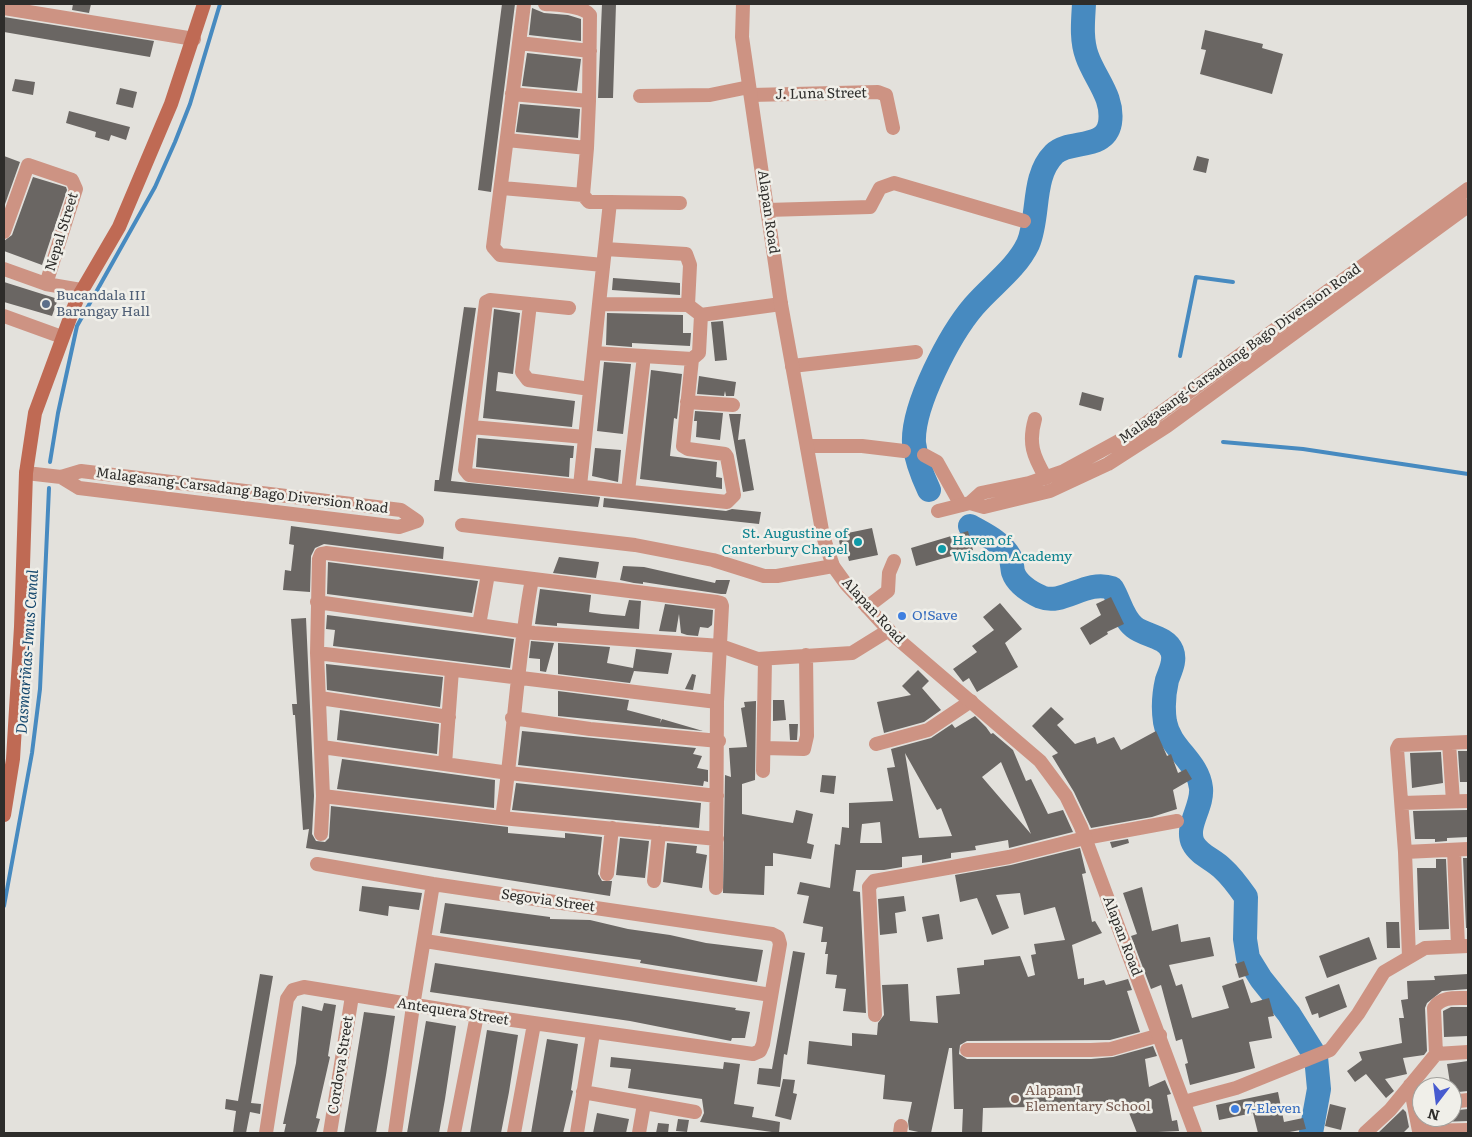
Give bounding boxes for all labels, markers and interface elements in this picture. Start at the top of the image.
street label: J. Luna Street [775,85,867,103]
street label: Alapan Road [754,169,782,255]
street label: Nepal Street [42,190,82,274]
street label: Malagasang-Carsadang Bago Diversion Road [1116,261,1364,447]
place label: Bucandala III Barangay Hall [56,288,150,321]
marker: Bucandala III Barangay Hall [40,298,52,310]
street label: Malagasang-Carsadang Bago Diversion Road [95,465,389,517]
place label: St. Augustine of Canterbury Chapel [722,526,848,558]
place label: Haven of Wisdom Academy [952,533,1072,566]
marker: St. Augustine of Canterbury Chapel [852,536,864,548]
marker: Haven of Wisdom Academy [936,543,948,555]
water label: Dasmariñas-Imus Canal [13,569,43,735]
street label: Alapan Road [838,574,908,648]
place label: O!Save [912,608,958,624]
marker: O!Save [896,610,908,622]
street label: Segovia Street [500,886,596,916]
street label: Alapan Road [1099,894,1145,978]
street label: Antequera Street [396,995,510,1029]
street label: Cordova Street [325,1015,357,1115]
north arrow [1412,1077,1462,1127]
place label: Alapan I Elementary School [1025,1083,1151,1116]
marker: Alapan I Elementary School [1009,1093,1021,1105]
place label: 7-Eleven [1245,1101,1301,1117]
marker: 7-Eleven [1229,1103,1241,1115]
text: N [1425,1104,1442,1127]

